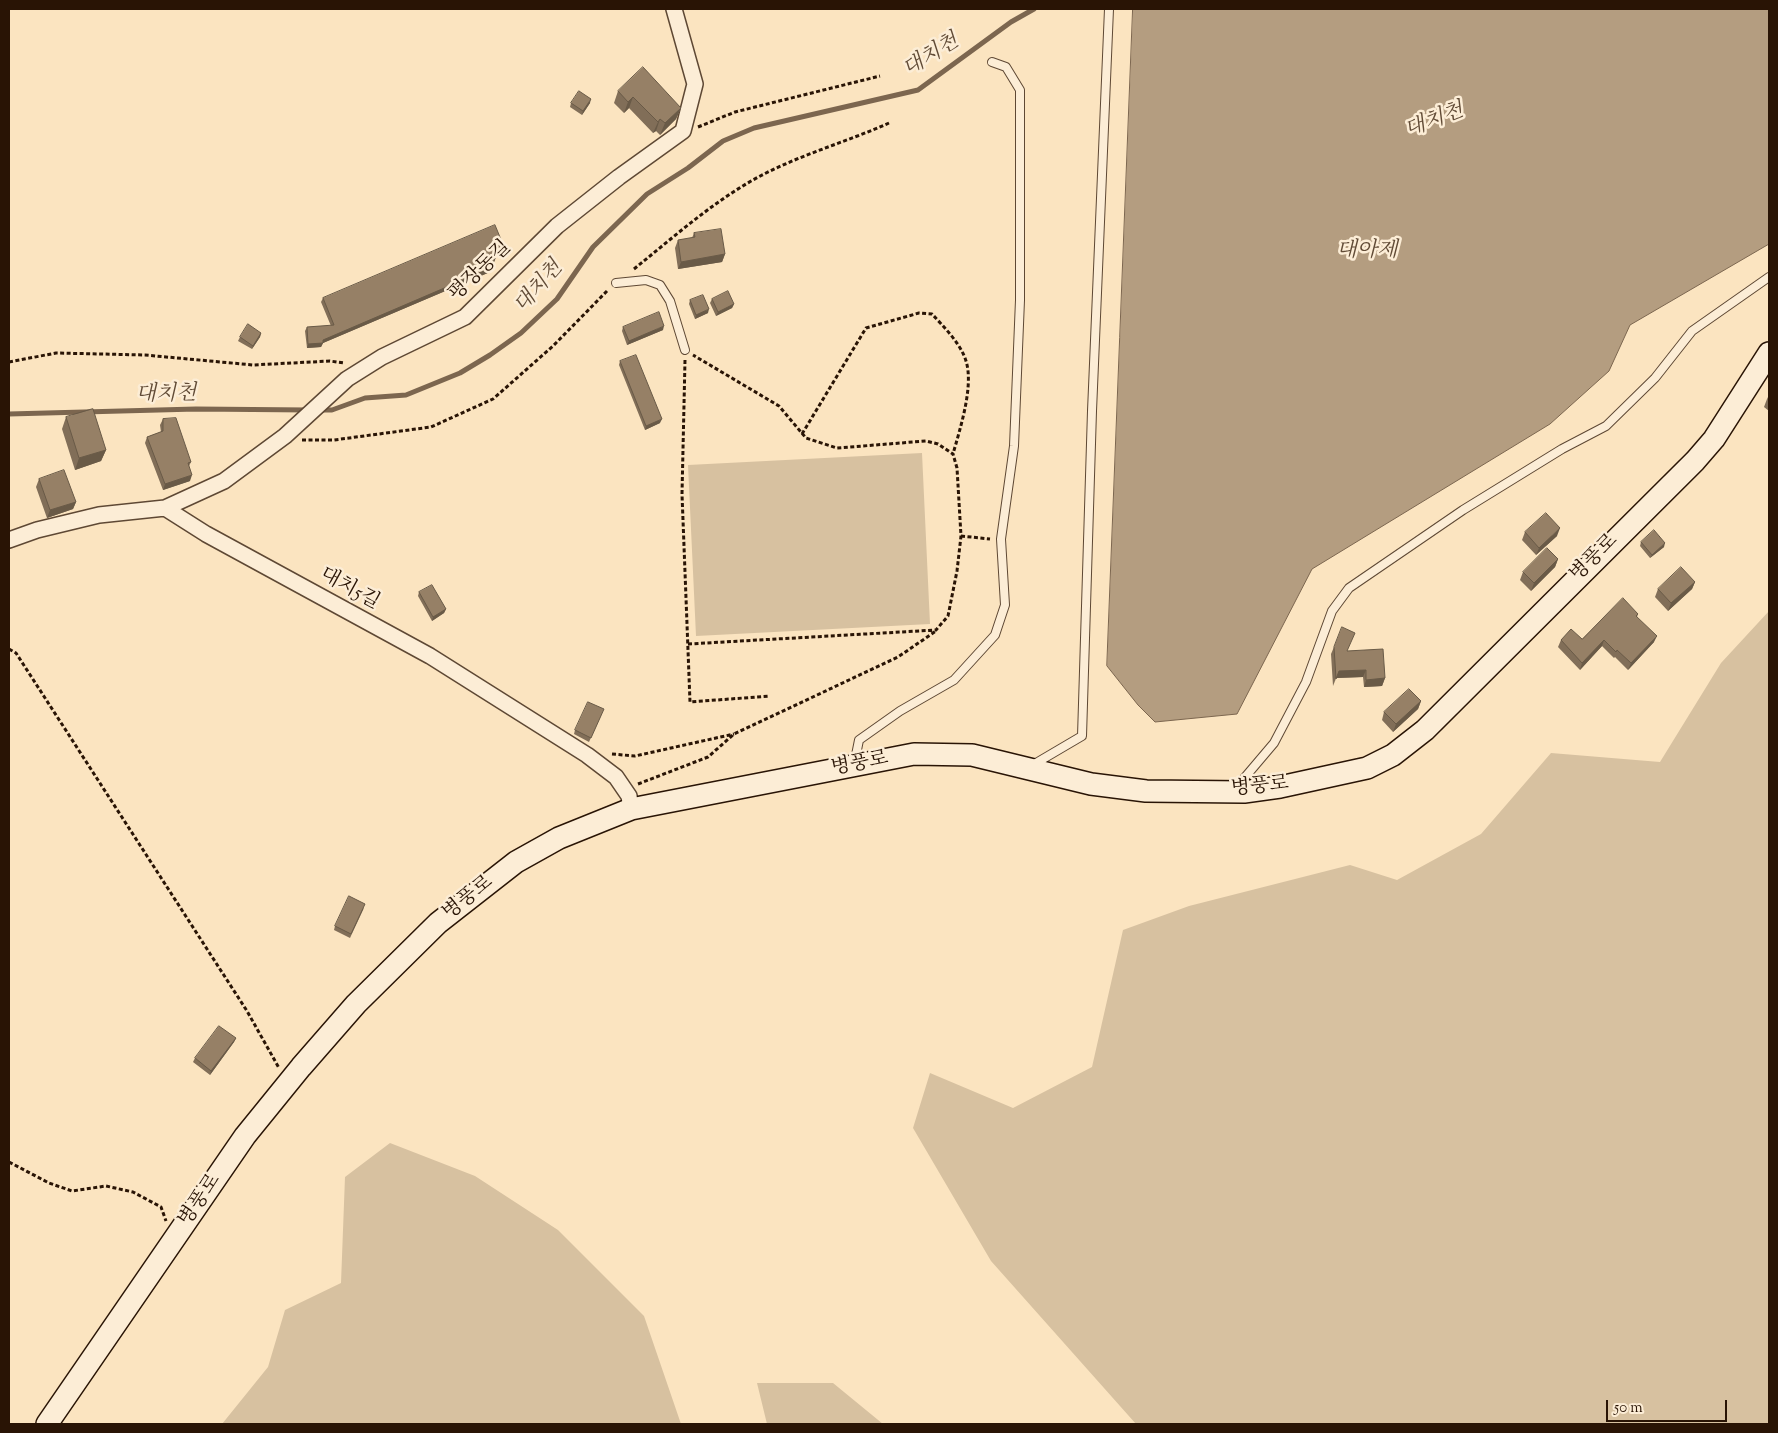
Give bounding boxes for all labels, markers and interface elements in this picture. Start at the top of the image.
water label: 대치천 [900,30,964,84]
water label: 대치천 [1402,99,1468,145]
street label: 평장동길 [445,237,517,307]
water label: 대아제 [1337,239,1397,265]
water label: 대치천 [511,257,569,319]
water label: 대치천 [135,383,197,409]
street label: 병풍로 [1566,530,1624,588]
street label: 대치5길 [315,564,383,616]
street label: 병풍로 [829,748,891,782]
street label: 병풍로 [1230,773,1290,803]
street label: 병풍로 [439,871,499,927]
street label: 병풍로 [175,1170,227,1232]
scale bar [1608,1390,1729,1422]
text: 50 m [1614,1398,1643,1419]

